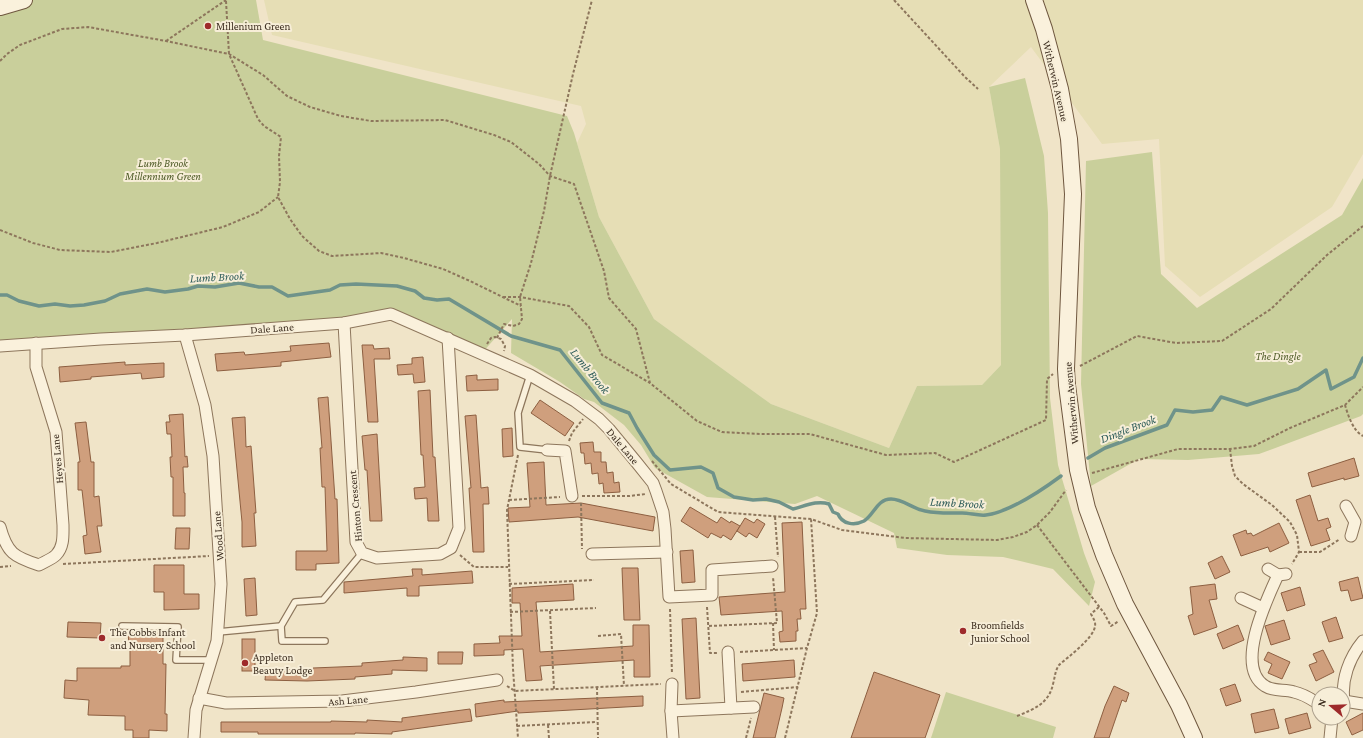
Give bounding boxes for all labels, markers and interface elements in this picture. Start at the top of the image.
place label: Millenium Green [216,20,290,32]
marker: Millenium Green [203,21,213,31]
street label: Witherwin Avenue [1041,39,1071,123]
park label: Lumb Brook Millennium Green [124,157,201,182]
water label: Lumb Brook [189,269,245,285]
street label: Dale Lane [250,320,294,336]
water label: Lumb Brook [567,345,613,397]
park label: The Dingle [1255,350,1301,363]
street label: Witherwin Avenue [1061,361,1081,445]
water label: Dingle Brook [1098,412,1158,446]
street label: Dale Lane [604,425,642,467]
street label: Heyes Lane [49,434,66,484]
street label: Hinton Crescent [346,470,364,542]
water label: Lumb Brook [929,495,985,511]
street label: Wood Lane [210,511,226,561]
place label: Broomfields Junior School [970,619,1030,645]
place label: The Cobbs Infant and Nursery School [110,626,195,652]
marker: Broomfields Junior School [958,626,968,636]
marker: The Cobbs Infant and Nursery School [97,633,107,643]
place label: Appleton Beauty Lodge [253,651,312,677]
marker: Appleton Beauty Lodge [240,658,250,668]
north arrow [1311,686,1351,726]
street label: Ash Lane [328,692,369,708]
text: N [1315,697,1329,708]

